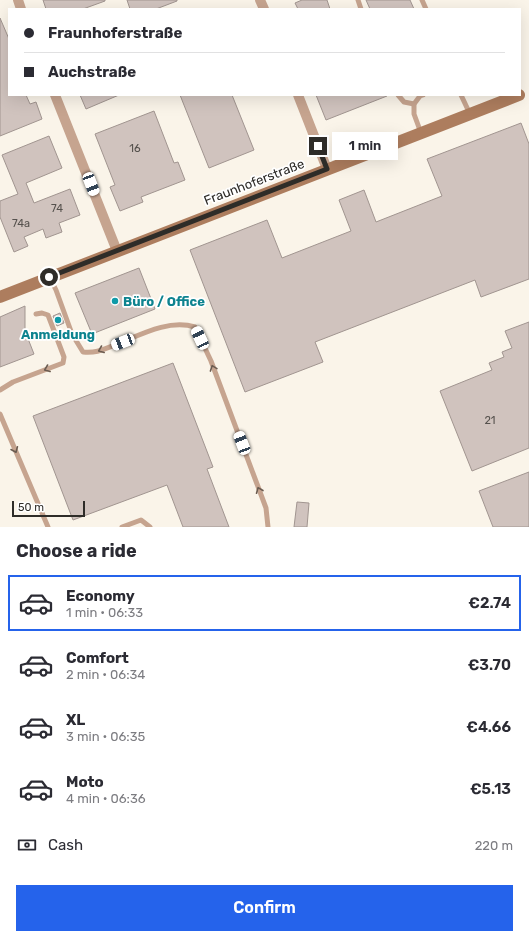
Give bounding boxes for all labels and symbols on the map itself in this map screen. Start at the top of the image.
callout: 1 min [332,132,398,160]
route end [309,137,327,155]
house number: 16 [129,142,141,155]
street label: Fraunhoferstraße [202,156,306,208]
car [81,171,101,197]
house number: 74 [51,202,63,215]
house number: 74a [12,217,30,230]
route start [40,268,58,286]
place label: Büro / Office [123,294,205,309]
marker: Büro / Office [110,296,120,306]
marker: Anmeldung [53,315,63,325]
car [189,325,211,351]
place label: Anmeldung [21,327,95,342]
car [110,332,136,352]
one-way arrow [97,346,104,354]
one-way arrow [43,364,50,372]
one-way arrow [210,364,218,371]
house number: 21 [484,414,496,427]
car [232,430,252,456]
one-way arrow [11,447,19,454]
one-way arrow [256,486,264,494]
scale bar [12,499,85,518]

